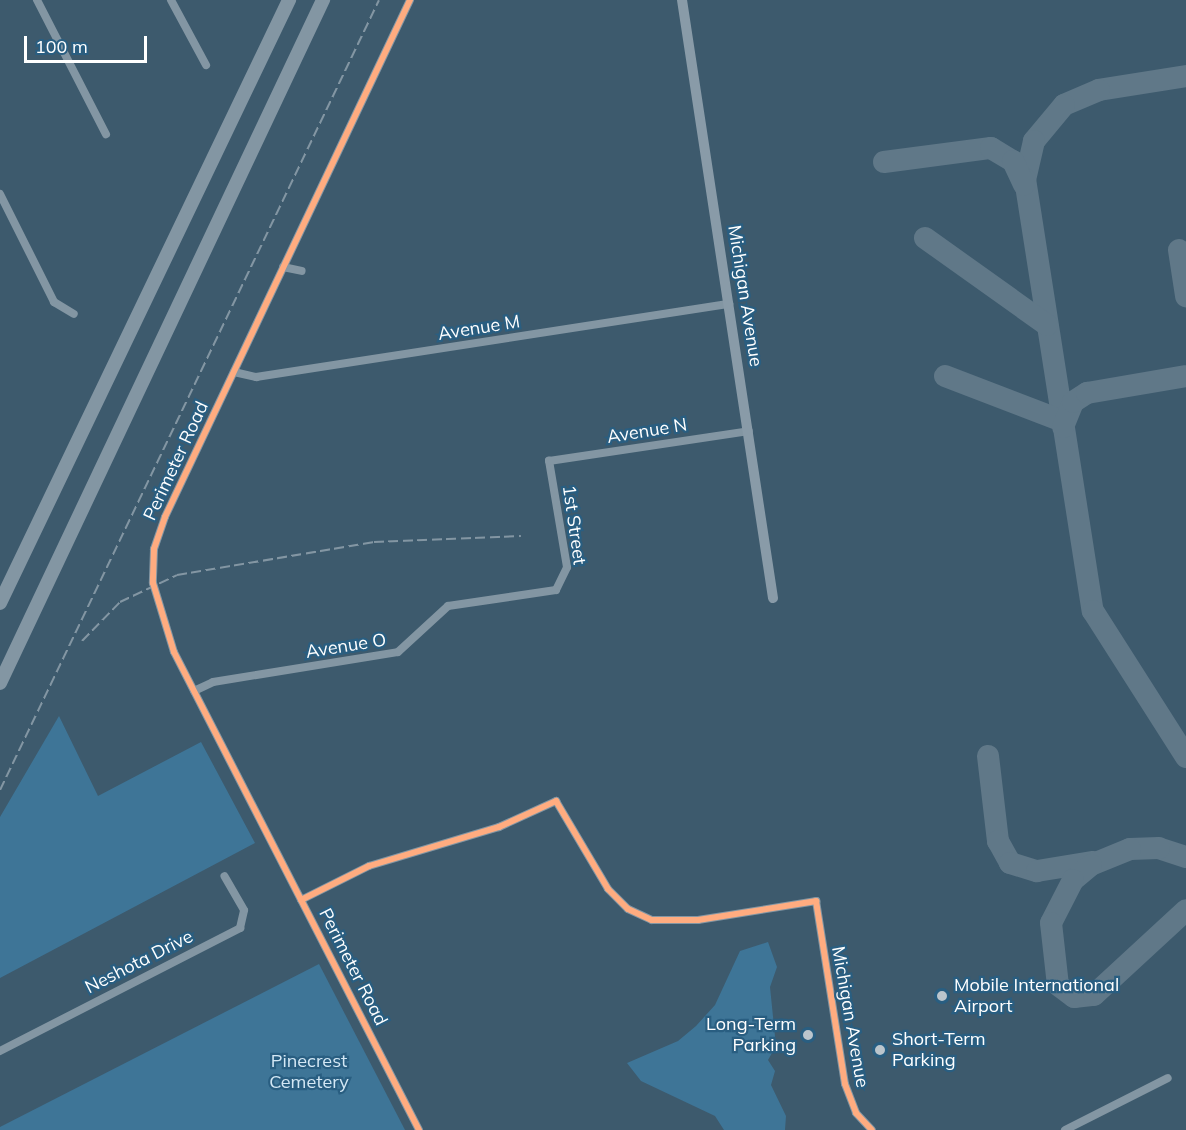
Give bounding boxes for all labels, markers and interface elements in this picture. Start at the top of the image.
scale bar [27,24,150,62]
text: 100 m [35,35,88,58]
street label: Michigan Avenue [723,224,767,368]
street label: Avenue M [436,311,522,345]
street label: Perimeter Road [139,398,213,524]
street label: Avenue N [605,414,689,448]
street label: 1st Street [558,484,590,566]
street label: Avenue O [304,629,388,663]
street label: Perimeter Road [314,905,392,1029]
street label: Neshota Drive [81,926,197,998]
street label: Michigan Avenue [827,945,873,1089]
place label: Mobile International Airport [954,975,1119,1018]
marker: Mobile International Airport [935,989,949,1003]
place label: Long-Term Parking [706,1014,796,1056]
marker: Long-Term Parking [801,1028,815,1042]
place label: Short-Term Parking [892,1029,986,1072]
marker: Short-Term Parking [873,1043,887,1057]
park label: Pinecrest Cemetery [269,1051,349,1094]

